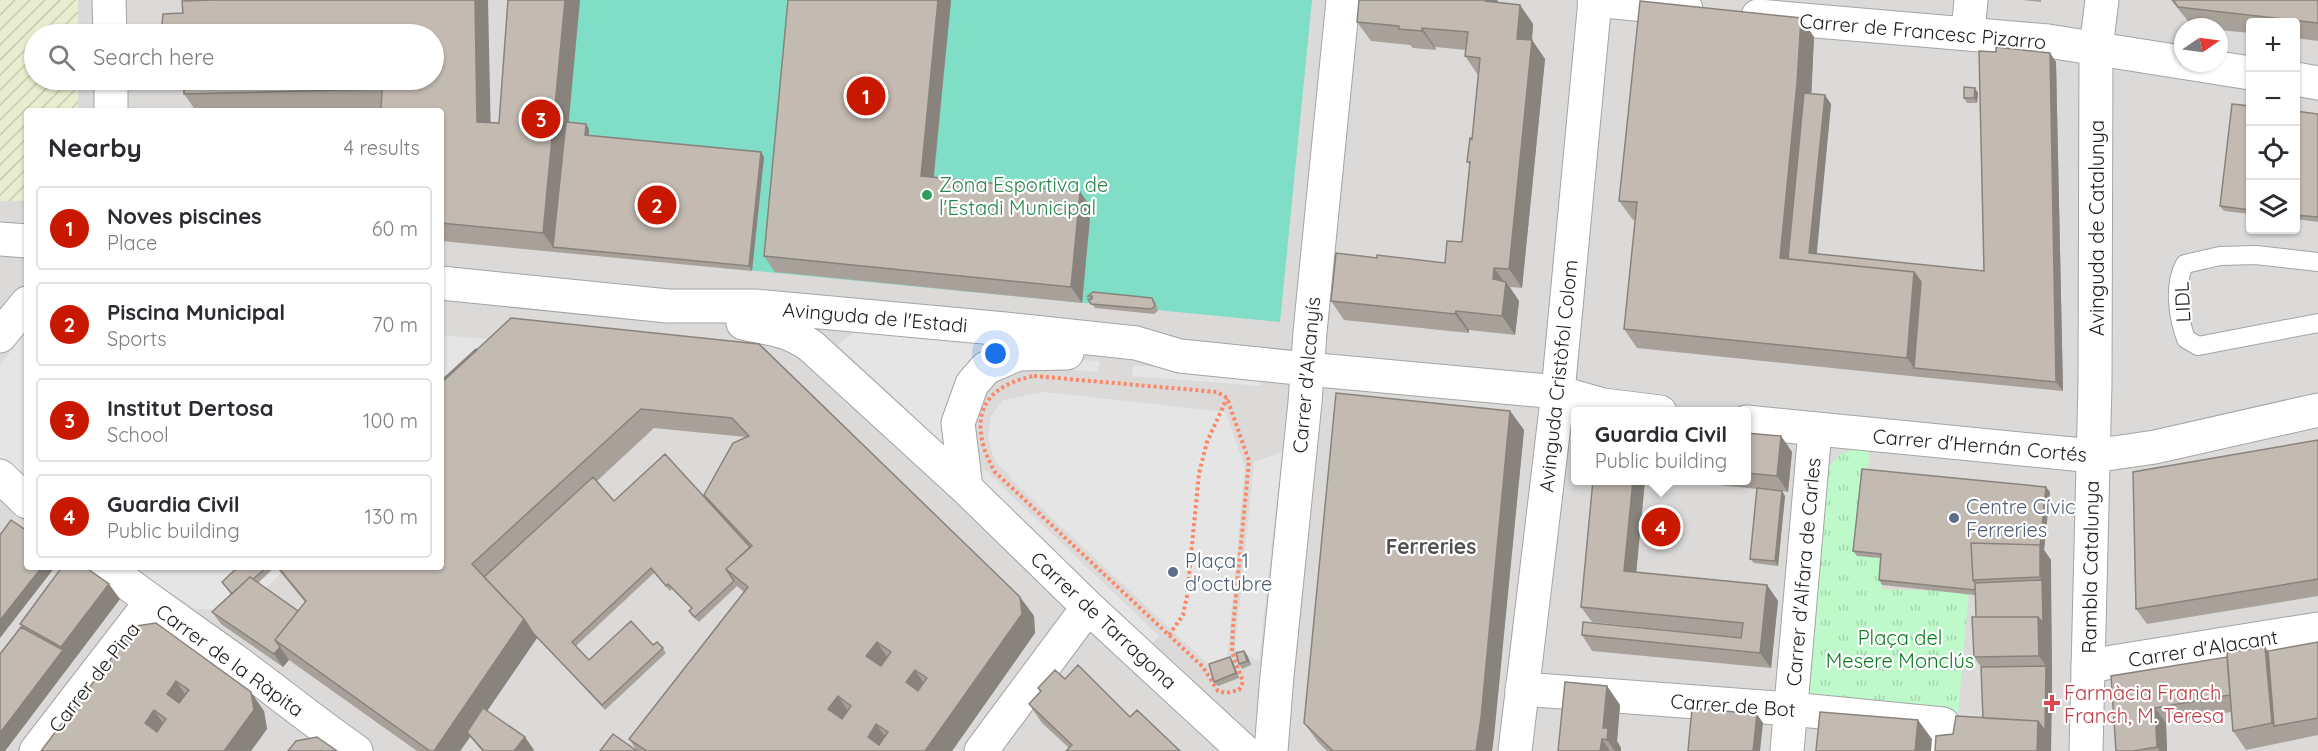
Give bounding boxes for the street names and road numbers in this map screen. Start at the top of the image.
street label: Carrer de Francesc Pizarro [1799,8,2047,54]
street label: Avinguda de Catalunya [2084,120,2109,336]
street label: Avinguda Cristòfol Colom [1533,258,1583,494]
street label: LIDL [2168,281,2196,323]
street label: Avinguda de l'Estadi [781,296,969,338]
street label: Carrer d'Alcanyís [1287,296,1325,454]
street label: Carrer d'Hernán Cortés [1872,423,2088,467]
street label: Carrer d'Alfara de Carles [1781,457,1825,687]
street label: Rambla Catalunya [2076,480,2104,654]
street label: Carrer de Tarragona [1026,546,1182,694]
street label: Carrer de la Ràpita [151,598,309,722]
street label: Carrer de Pina [43,617,145,737]
street label: Carrer d'Alacant [2126,624,2280,672]
street label: Carrer de Bot [1670,688,1797,722]

